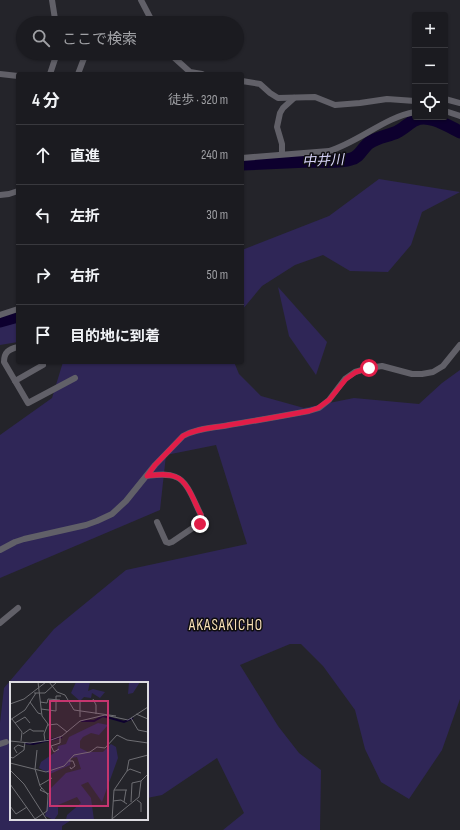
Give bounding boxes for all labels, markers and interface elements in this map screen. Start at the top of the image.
map controls [412,12,448,120]
button: + [412,12,448,48]
search box [16,16,244,60]
icon: search [30,27,52,49]
text: ここで検索 [62,30,137,49]
button: − [412,48,448,84]
button: locate [412,84,448,120]
text: 4 分 [32,91,60,111]
text: 徒歩 · 320 m [168,92,228,108]
icon: ahead [32,144,54,166]
text: 直進 [70,147,100,166]
text: 240 m [201,147,228,163]
water label: 中井川 [302,151,346,170]
icon: left [32,204,54,226]
text: 左折 [70,207,100,226]
text: 30 m [206,207,228,223]
icon: right [32,264,54,286]
text: 右折 [70,267,100,286]
text: 50 m [207,267,228,283]
icon: arrive [32,324,54,346]
text: 目的地に到着 [70,327,160,346]
route start [360,359,378,377]
route end [191,515,209,533]
district label: AKASAKICHO [188,616,263,635]
inset map [10,682,148,820]

